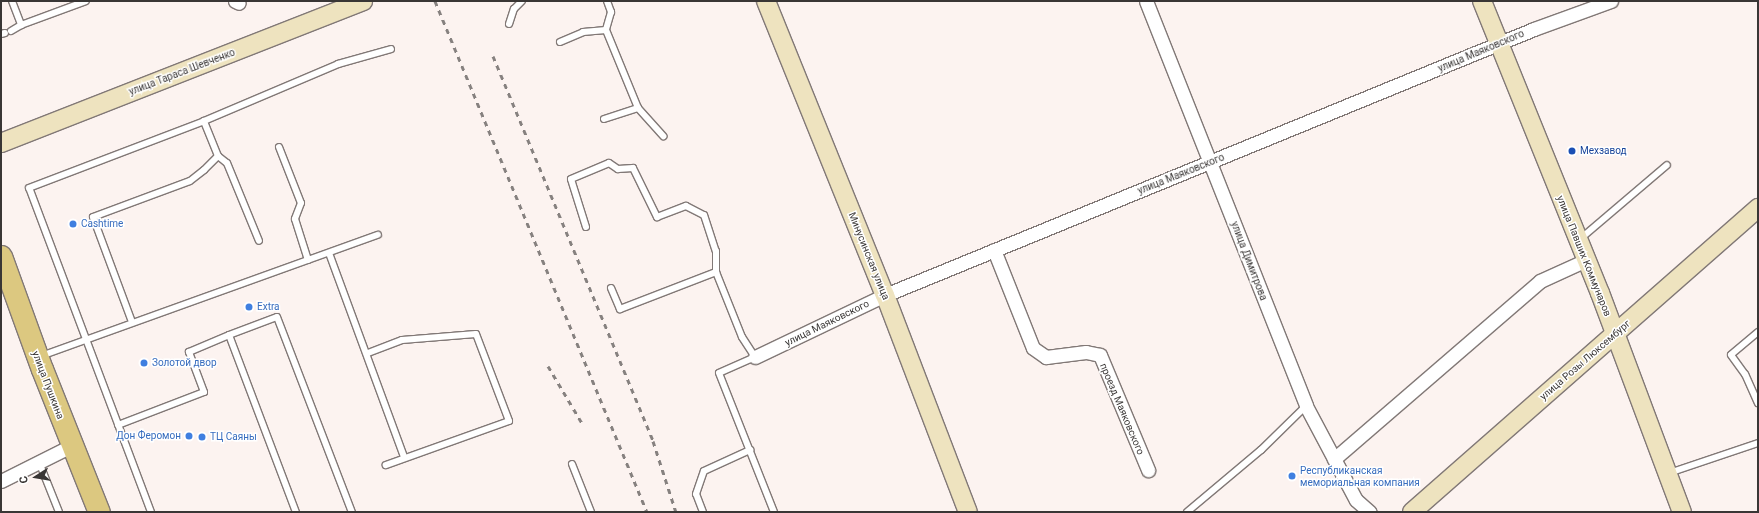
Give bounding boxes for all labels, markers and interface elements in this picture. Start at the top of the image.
street label: улица Маяковского [1436,27,1526,75]
street label: улица Тараса Шевченко [127,46,237,98]
place label: Мехзавод [1580,145,1627,157]
marker: Мехзавод [1567,146,1577,156]
street label: улица Маяковского [1136,151,1226,197]
street label: улица Павших Коммунаров [1554,194,1614,318]
street label: Минусинская улица [846,211,892,301]
place label: Cashtime [81,218,123,230]
marker: Cashtime [68,219,78,229]
street label: улица Димитрова [1228,220,1270,302]
street label: улица Маяковского [783,297,871,349]
place label: Extra [257,301,280,313]
marker: Extra [244,302,254,312]
street label: улица Розы Люксембург [1537,317,1633,403]
street label: улица Пушкина [29,349,67,421]
place label: Золотой двор [152,357,217,369]
marker: Золотой двор [139,358,149,368]
street label: проезд Маяковского [1097,361,1147,457]
place label: Дон Феромон [116,430,181,442]
marker: Дон Феромон [184,431,194,441]
place label: ТЦ Саяны [210,431,257,443]
marker: ТЦ Саяны [197,432,207,442]
north arrow [16,457,56,497]
place label: Республиканская мемориальная компания [1300,464,1420,488]
marker: Республиканская мемориальная компания [1287,471,1297,481]
text: С [17,475,31,484]

